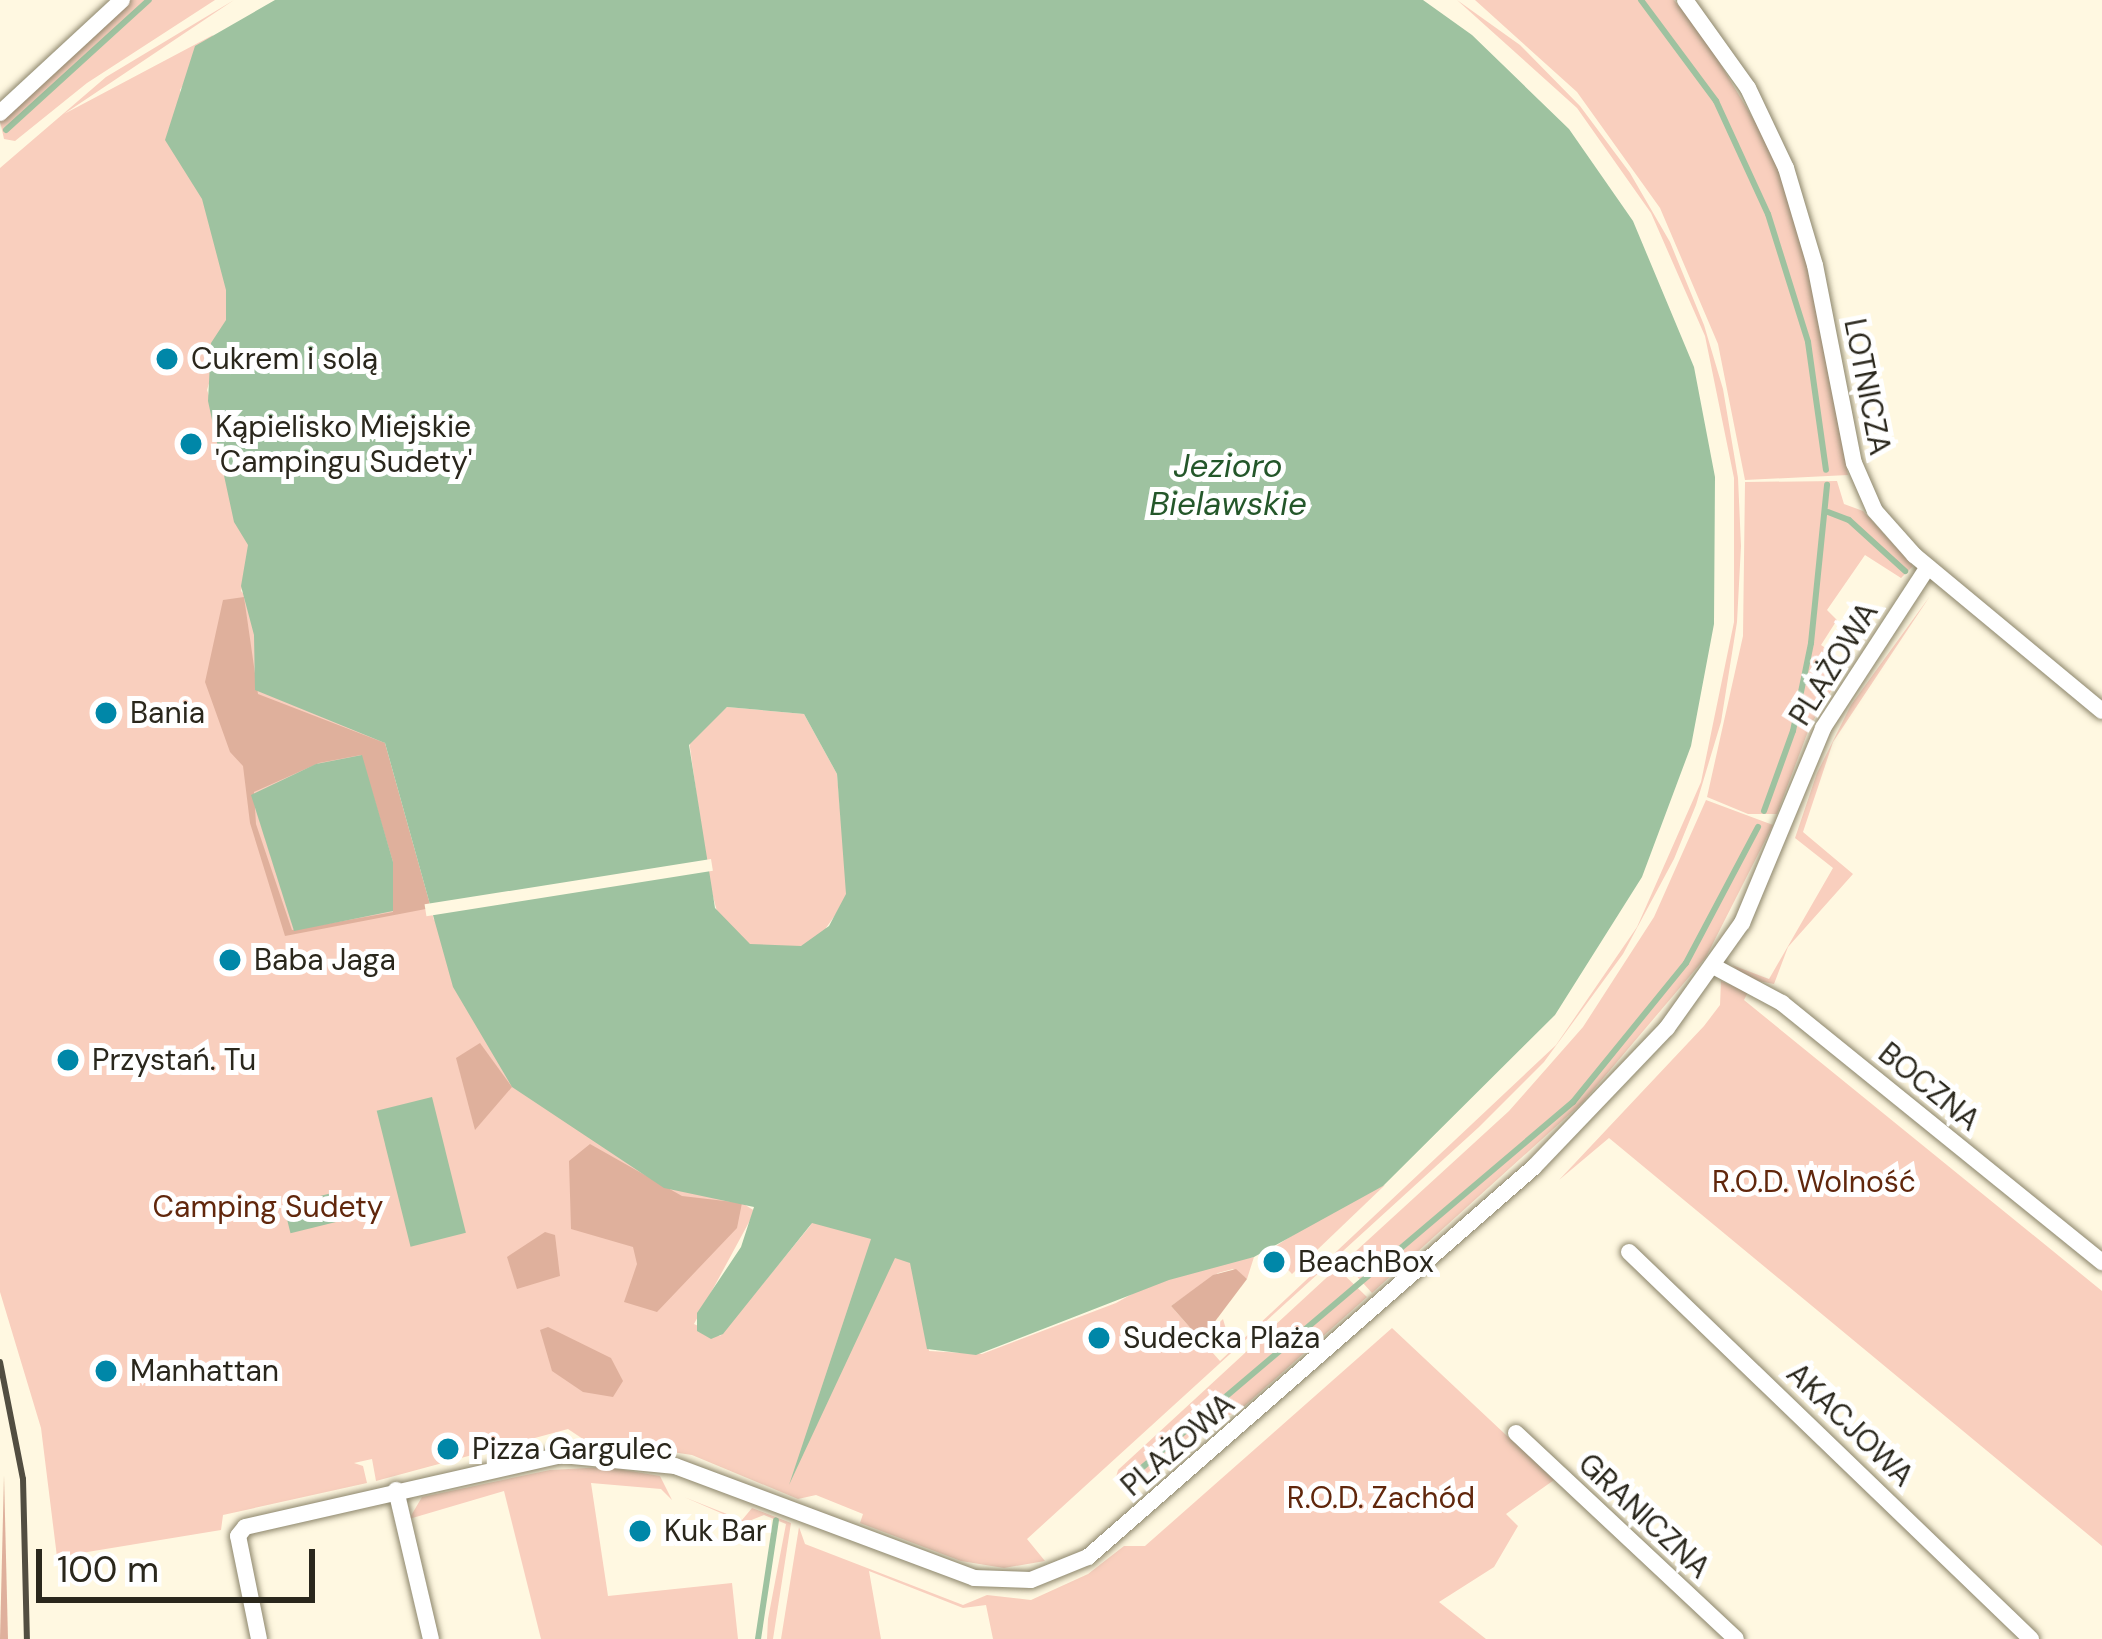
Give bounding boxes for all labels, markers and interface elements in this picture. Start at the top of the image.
street label: LOTNICZA [1836,316,1898,458]
place label: Cukrem i solą [191,341,378,377]
marker: Cukrem i solą [154,346,180,372]
place label: Kąpielisko Miejskie 'Campingu Sudety' [215,409,473,480]
marker: Kąpielisko Miejskie 'Campingu Sudety' [178,431,204,457]
water label: Jezioro Bielawskie [1149,446,1307,524]
street label: PLAŻOWA [1782,596,1886,732]
place label: Bania [130,695,205,731]
marker: Bania [93,700,119,726]
place label: Baba Jaga [254,942,396,978]
marker: Baba Jaga [217,947,243,973]
street label: BOCZNA [1871,1035,1987,1139]
place label: Przystań. Tu [92,1042,256,1078]
marker: Przystań. Tu [55,1047,81,1073]
park label: R.O.D. Wolność [1712,1164,1916,1200]
park label: Camping Sudety [153,1189,383,1225]
place label: BeachBox [1298,1244,1434,1280]
marker: BeachBox [1261,1249,1287,1275]
place label: Sudecka Plaża [1123,1320,1320,1356]
marker: Sudecka Plaża [1086,1325,1112,1351]
place label: Manhattan [130,1353,279,1389]
street label: AKACJOWA [1779,1356,1921,1494]
marker: Manhattan [93,1358,119,1384]
street label: PLAŻOWA [1114,1386,1242,1504]
place label: Pizza Gargulec [472,1431,673,1467]
marker: Pizza Gargulec [435,1436,461,1462]
street label: GRANICZNA [1571,1446,1717,1586]
park label: R.O.D. Zachód [1287,1480,1475,1516]
place label: Kuk Bar [664,1513,767,1549]
marker: Kuk Bar [627,1518,653,1544]
scale bar [42,1525,321,1599]
text: 100 m [57,1546,159,1593]

